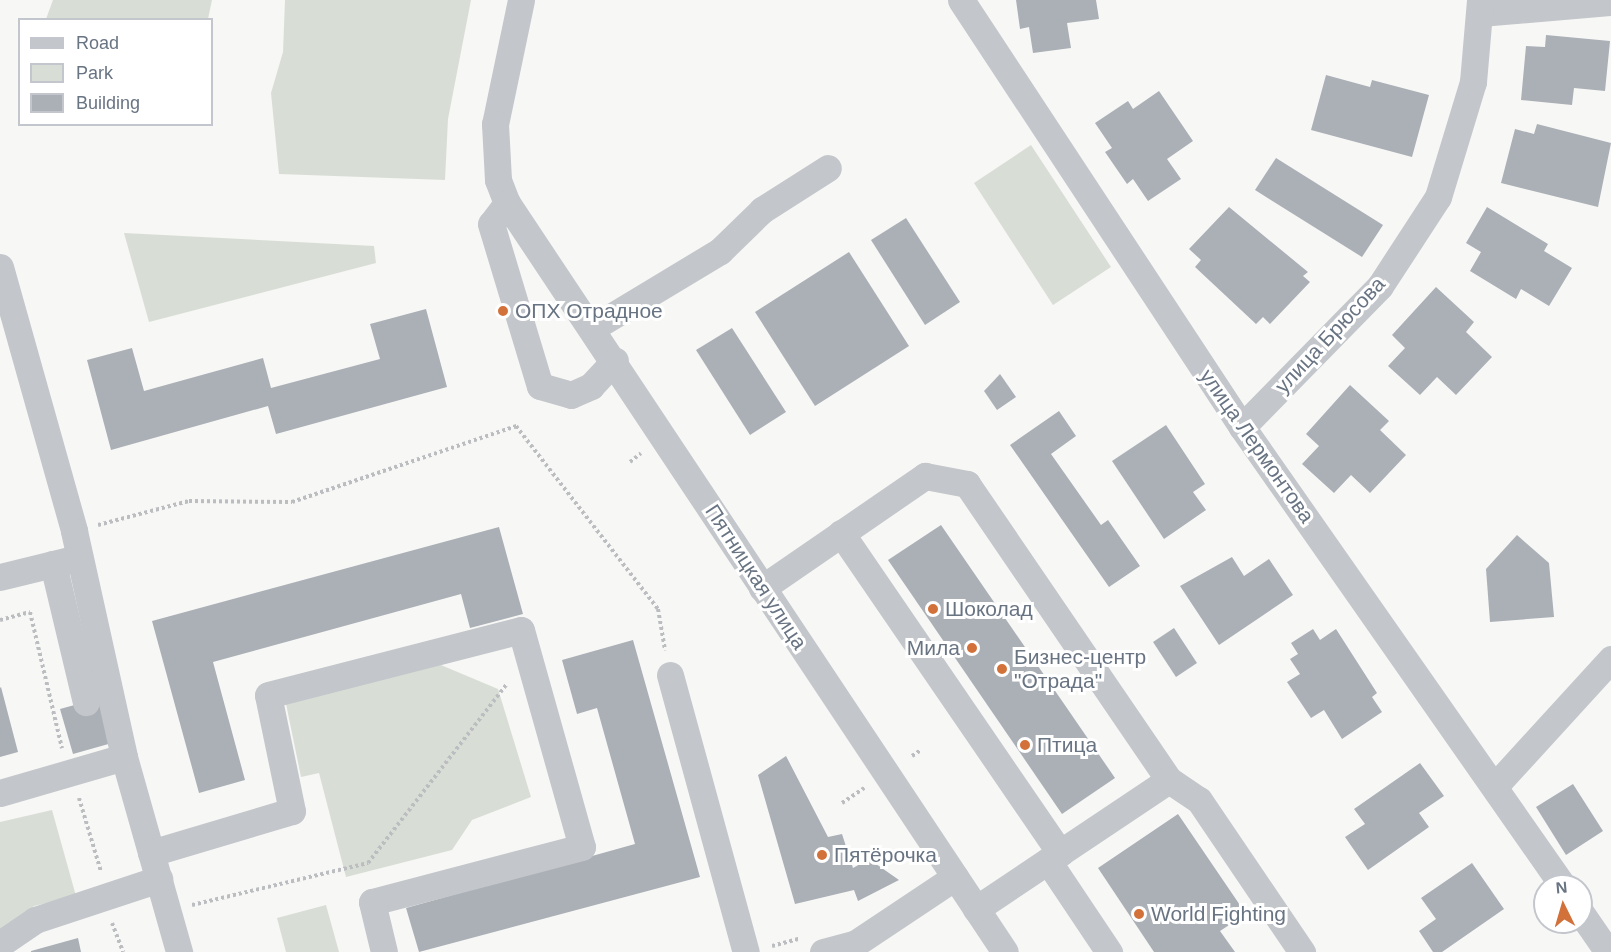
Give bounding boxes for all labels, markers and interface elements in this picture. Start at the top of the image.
legend [18,18,213,126]
text: Road [76,33,119,53]
text: Park [76,63,113,83]
text: Building [76,93,140,113]
street label: улица Брюсова [1270,272,1390,398]
place label: ОПХ Отрадное [515,298,663,324]
marker: ОПХ Отрадное [496,304,510,318]
street label: улица Лермонтова [1194,364,1320,528]
street label: Пятницкая улица [700,500,812,654]
place label: Шоколад [945,596,1033,622]
marker: Шоколад [926,602,940,616]
place label: Мила [907,635,960,661]
marker: Мила [965,641,979,655]
place label: Бизнес-центр "Отрада" [1014,644,1146,694]
marker: Бизнес-центр "Отрада" [995,662,1009,676]
place label: Птица [1037,732,1097,758]
marker: Птица [1018,738,1032,752]
place label: Пятёрочка [834,842,937,868]
marker: Пятёрочка [815,848,829,862]
north arrow [1533,874,1593,934]
text: N [1555,879,1568,897]
place label: World Fighting [1151,901,1286,927]
marker: World Fighting [1132,907,1146,921]

